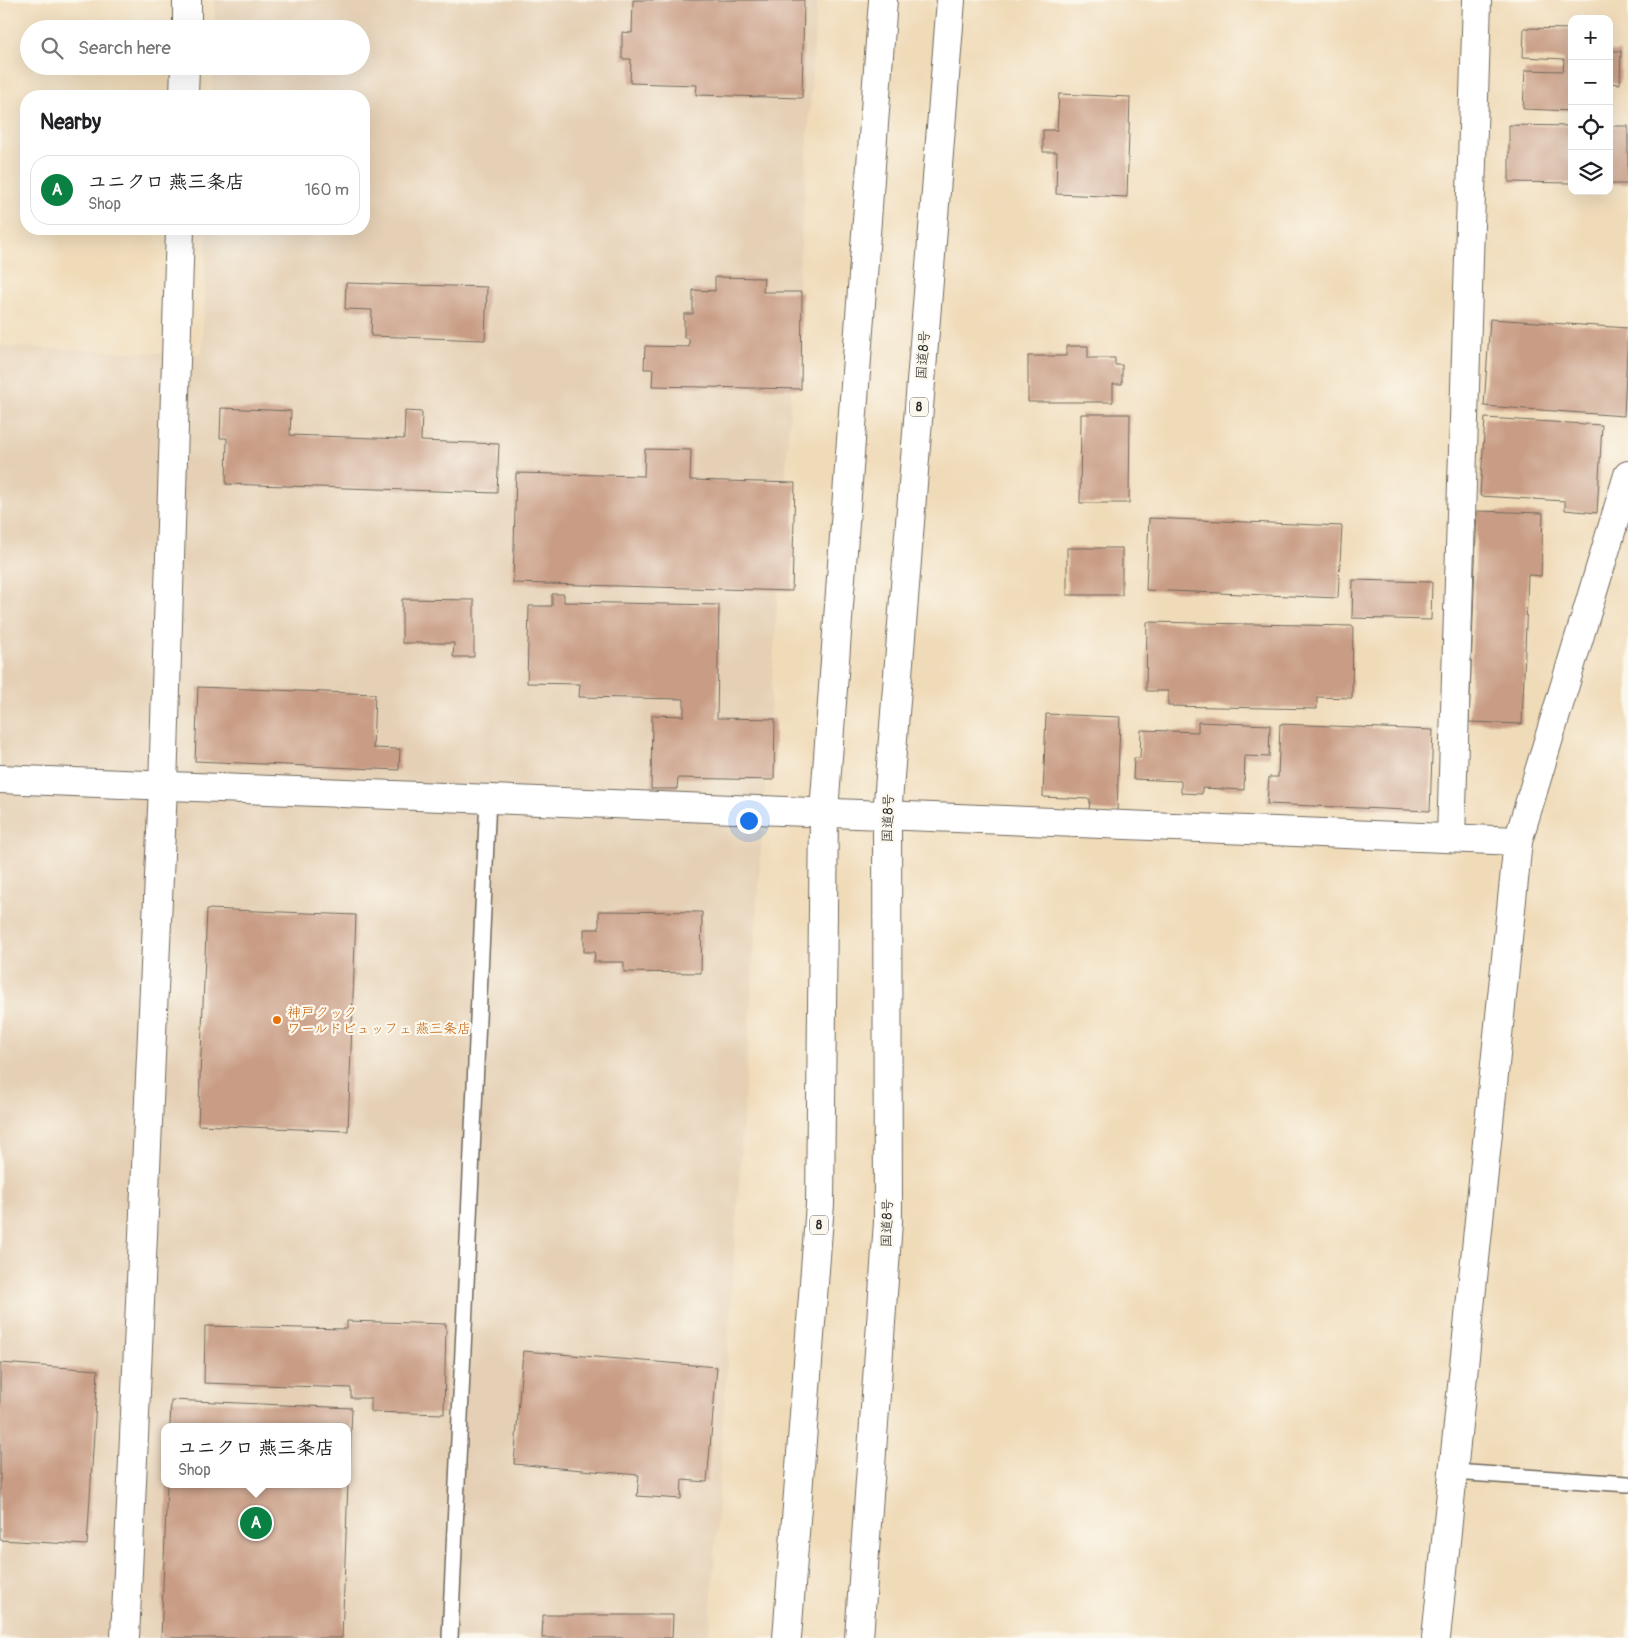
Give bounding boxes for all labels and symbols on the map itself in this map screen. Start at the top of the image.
street label: 国道8号 [913,330,933,380]
road number: 8 [910,398,928,417]
street label: 国道8号 [879,793,897,843]
your location [736,808,762,834]
place label: 神戸クック ワールドビュッフェ 燕三条店 [287,1004,471,1037]
marker: 神戸クック ワールドビュッフェ 燕三条店 [271,1014,283,1026]
street label: 国道8号 [878,1198,896,1248]
road number: 8 [810,1216,828,1234]
pin: A [240,1504,272,1542]

